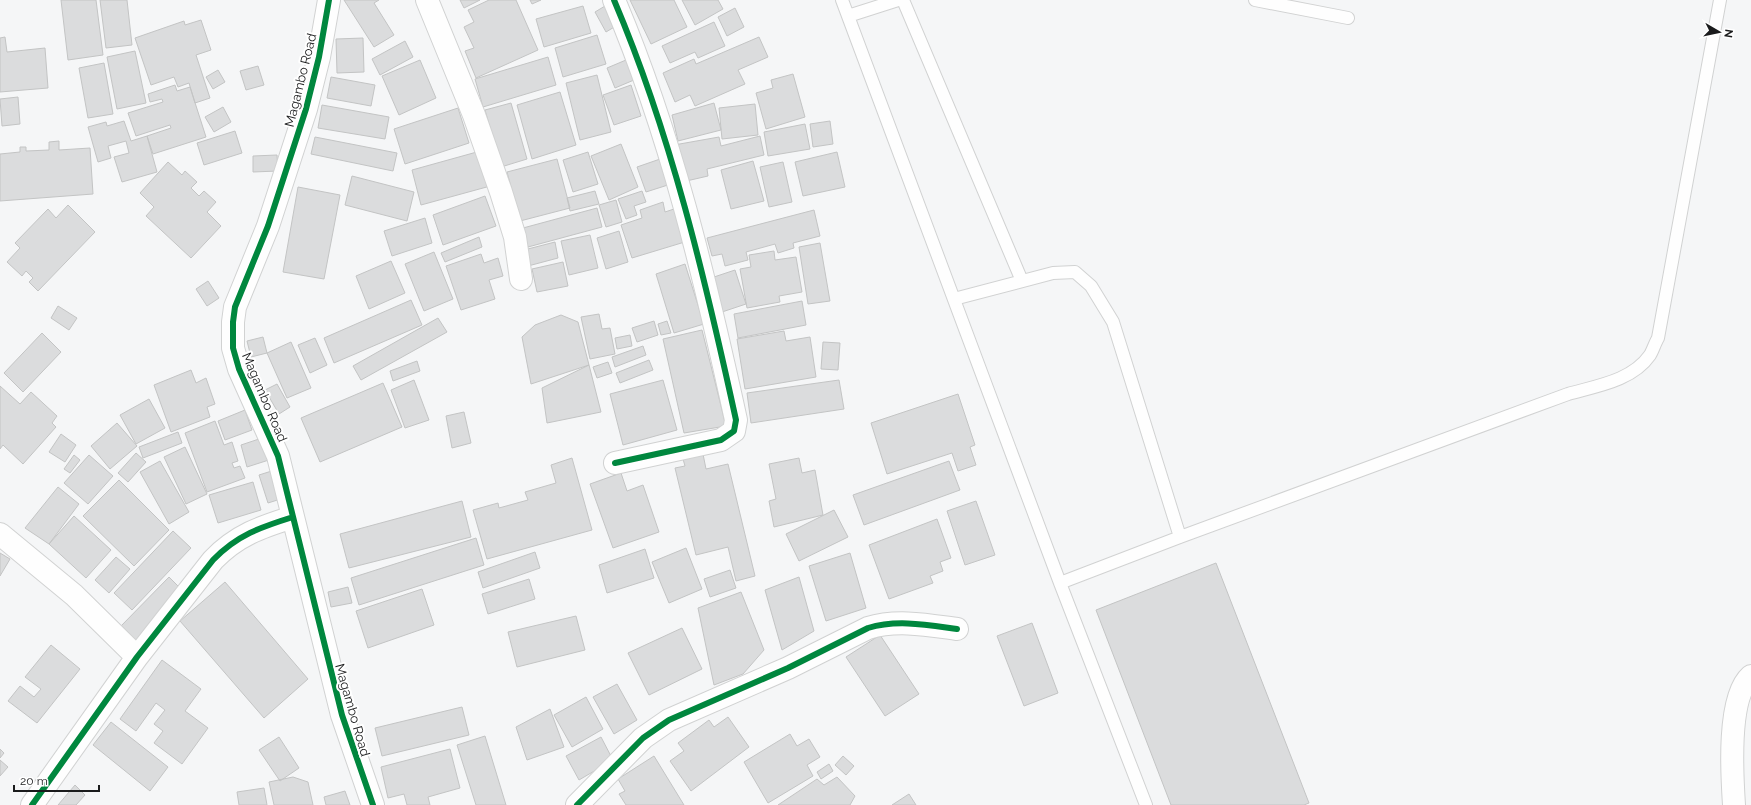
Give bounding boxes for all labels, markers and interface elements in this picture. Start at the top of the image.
north arrow [1699,12,1739,52]
text: N [1721,28,1735,39]
street label: Magambo Road [282,32,319,128]
street label: Magambo Road [239,350,290,444]
street label: Magambo Road [332,662,373,758]
scale bar [14,767,99,793]
text: 20 m [20,774,48,788]

